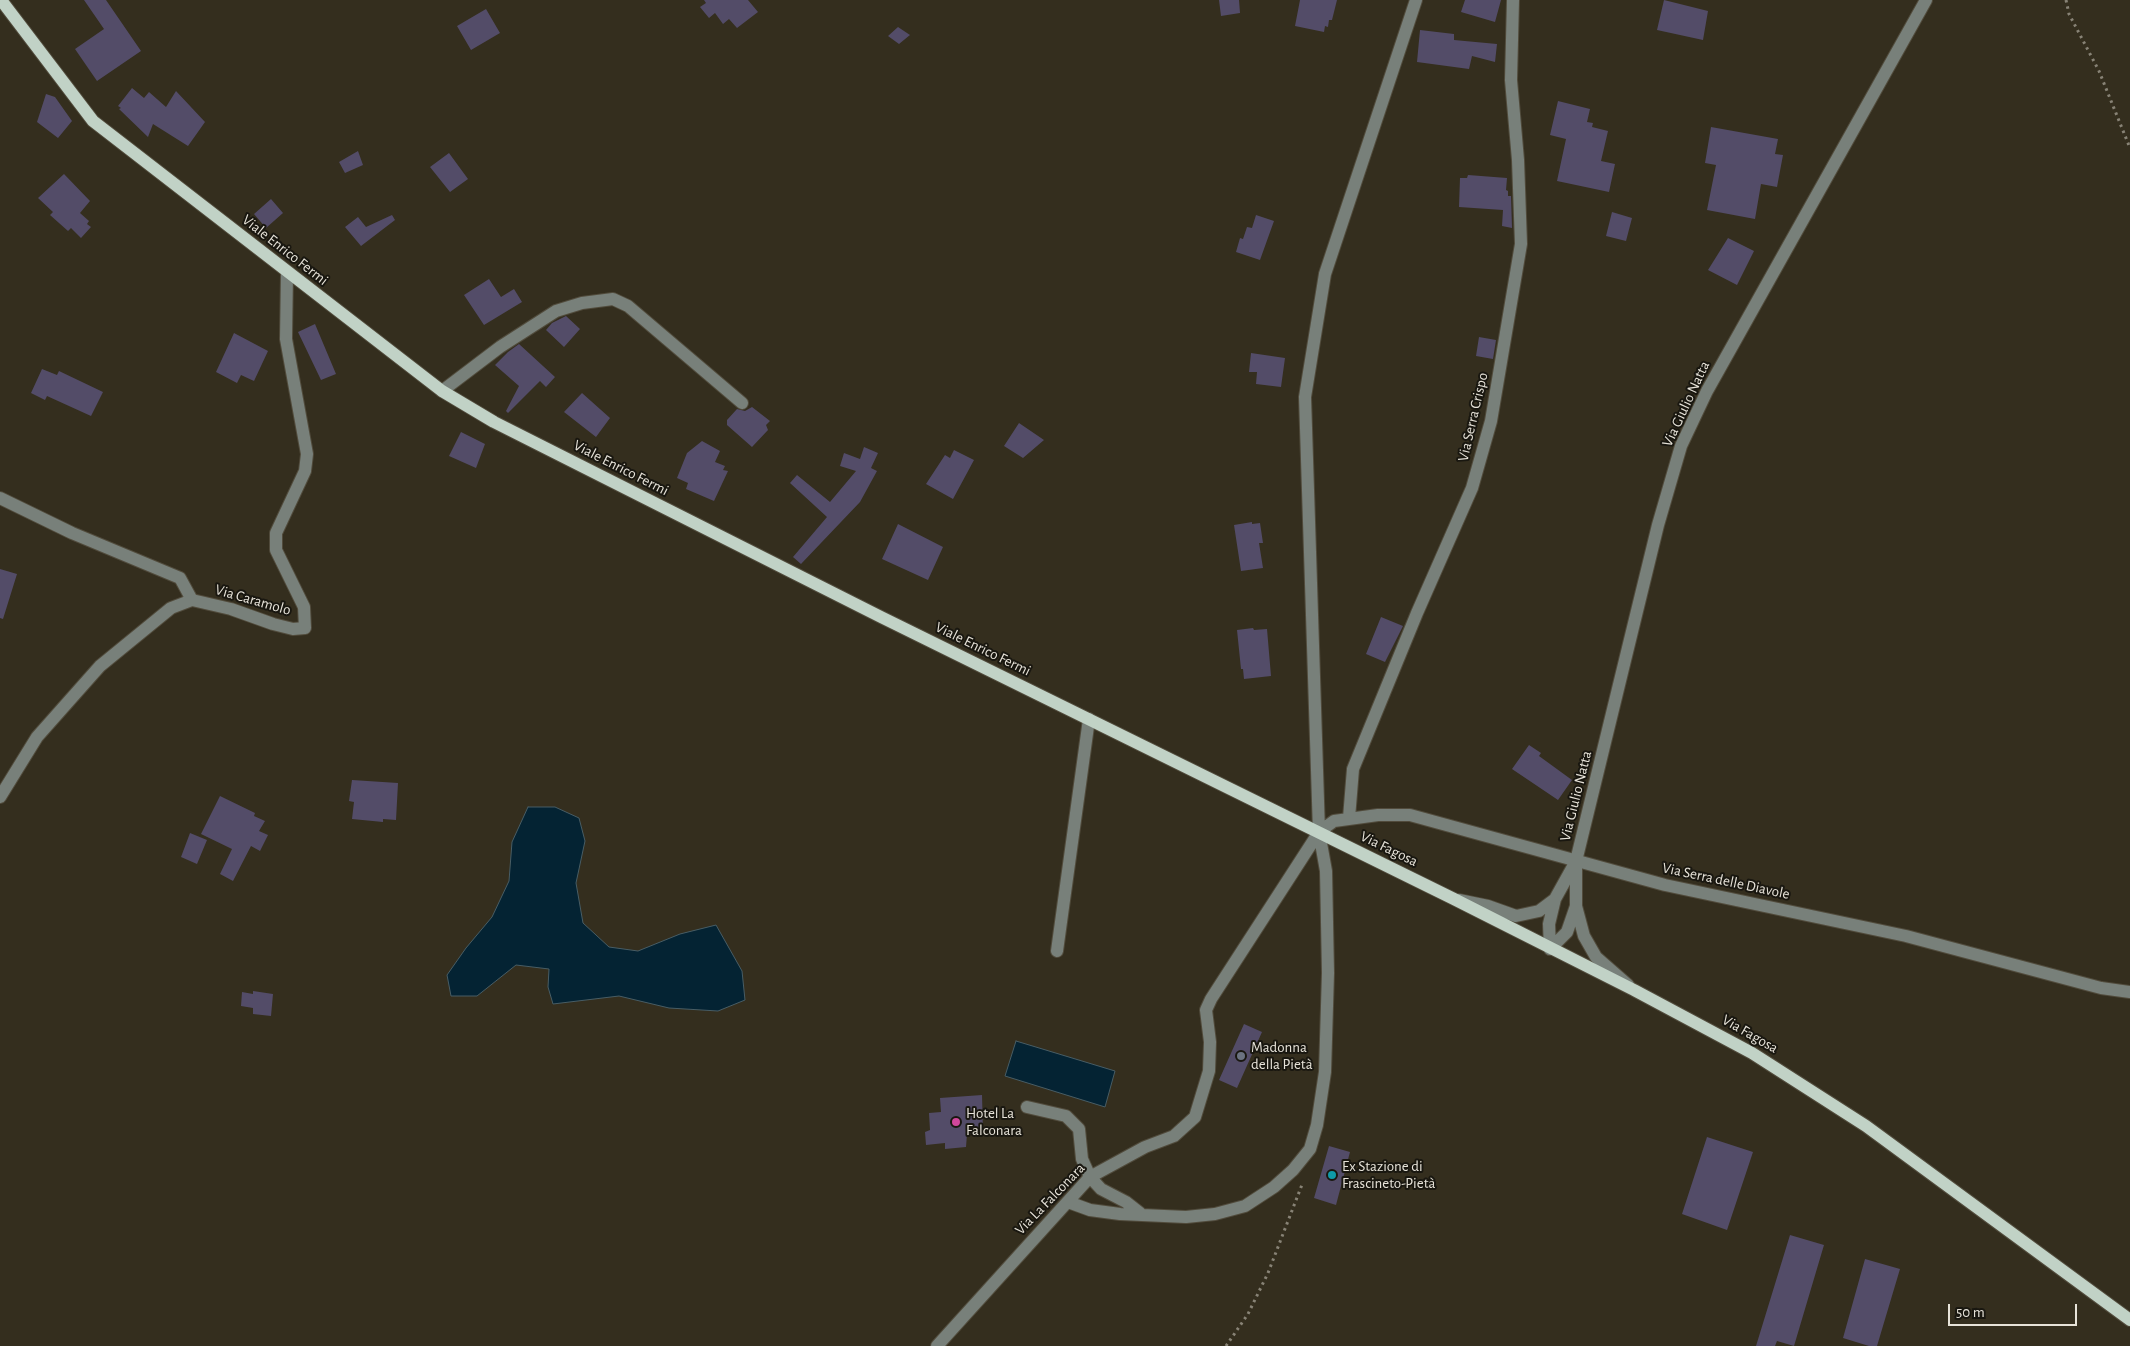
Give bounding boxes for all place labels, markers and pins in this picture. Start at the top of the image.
place label: Madonna della Pietà [1251,1038,1313,1073]
marker: Madonna della Pietà [1235,1050,1247,1062]
place label: Hotel La Falconara [966,1104,1022,1139]
marker: Hotel La Falconara [950,1116,962,1128]
place label: Ex Stazione di Frascineto-Pietà [1342,1157,1435,1192]
marker: Ex Stazione di Frascineto-Pietà [1326,1169,1338,1181]

